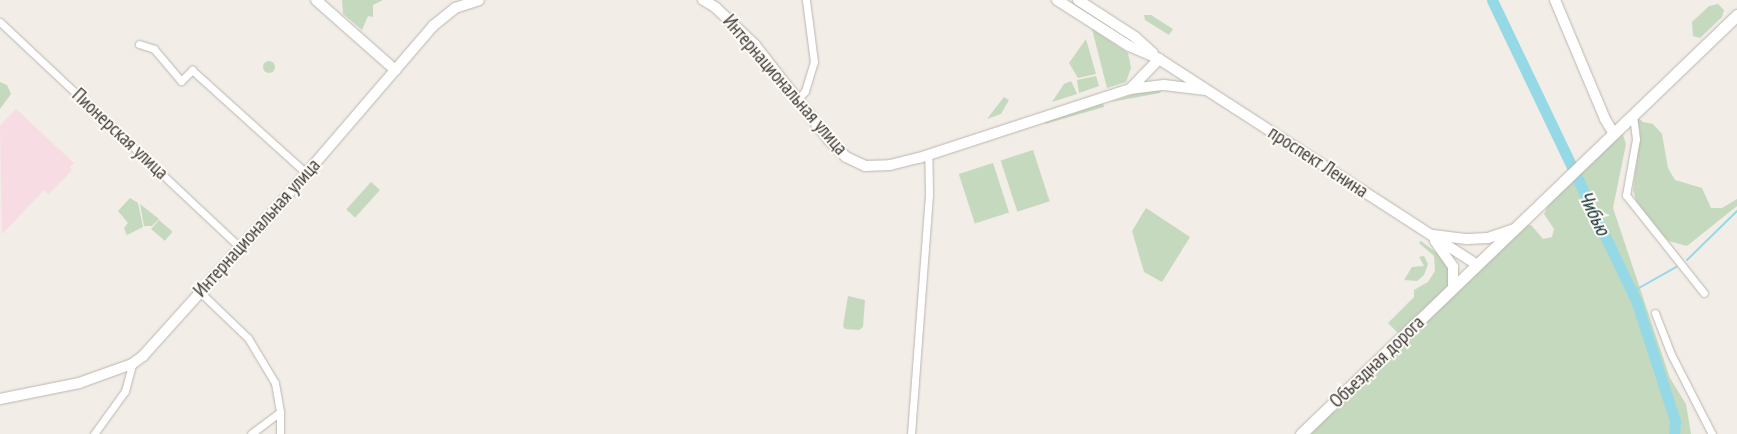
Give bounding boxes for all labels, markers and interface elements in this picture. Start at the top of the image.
street label: Интернациональная улица [718,10,852,160]
street label: Пионерская улица [67,84,173,184]
street label: проспект Ленина [1264,121,1372,203]
street label: Интернациональная улица [189,154,325,302]
water label: Чибью [1573,187,1615,239]
street label: Объездная дорога [1325,311,1429,413]

